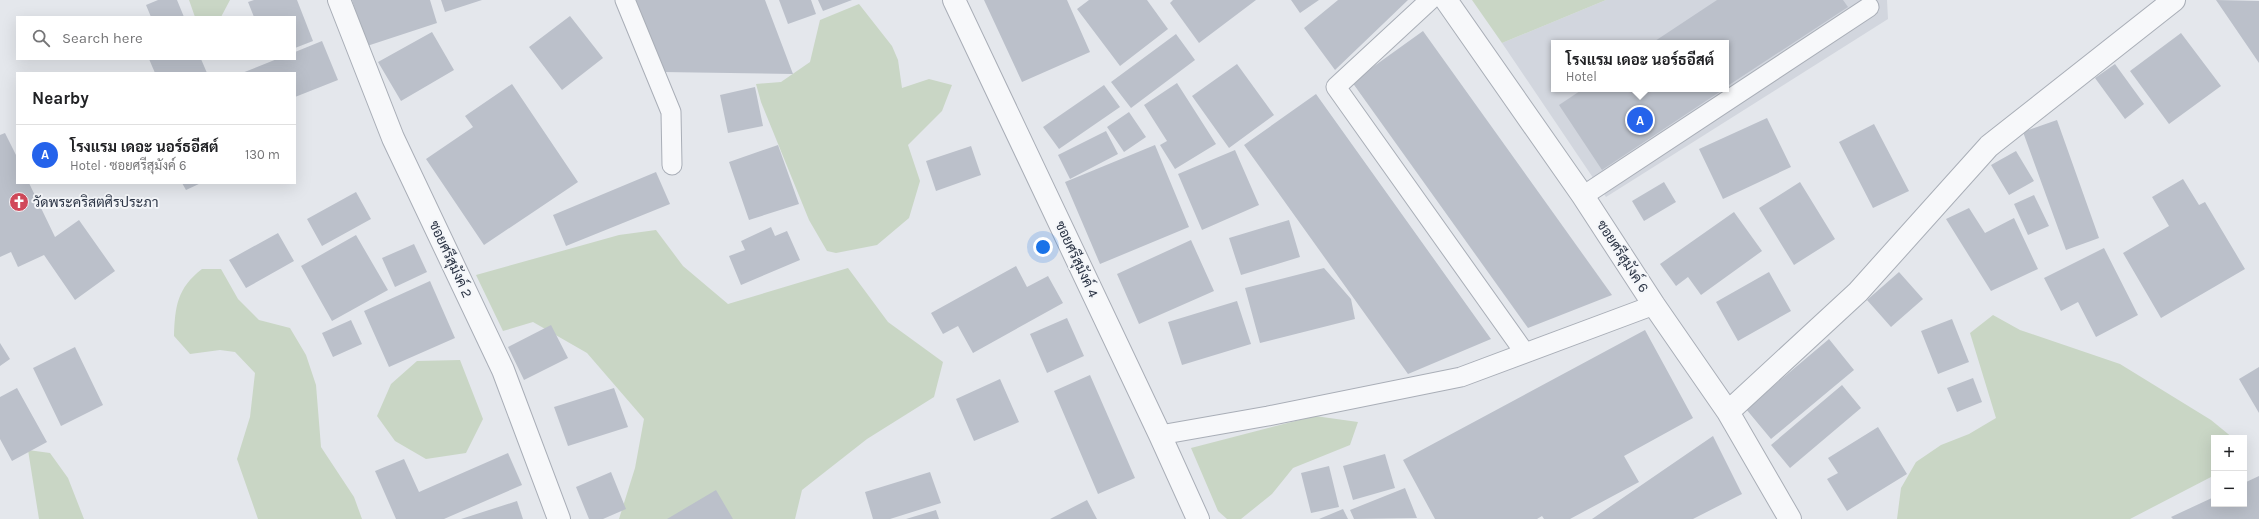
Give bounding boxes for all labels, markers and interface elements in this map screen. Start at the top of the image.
search box [16,16,296,60]
icon: search [30,27,52,49]
text: Search here [62,29,143,47]
popup [1551,40,1729,92]
text: โรงแรม เดอะ นอร์ธอีสต์ [1566,51,1714,69]
text: Hotel [1566,69,1597,84]
text: Nearby [32,88,89,108]
pin: A [1627,105,1653,135]
text: โรงแรม เดอะ นอร์ธอีสต์ [70,138,218,156]
text: A [41,147,49,162]
text: 130 m [245,147,280,162]
text: Hotel · ซอยศรีสุมังค์ 6 [70,158,186,173]
church icon: วัดพระคริสตศิรประภา [8,191,30,213]
place label: วัดพระคริสตศิรประภา [33,194,159,211]
street label: ซอยศรีสุมังค์ 6 [1592,216,1653,296]
street label: ซอยศรีสุมังค์ 2 [424,218,477,301]
street label: ซอยศรีสุมังค์ 4 [1050,218,1103,301]
your location [1033,237,1053,257]
map controls [2211,435,2247,507]
button: + [2211,435,2247,471]
button: − [2211,471,2247,507]

